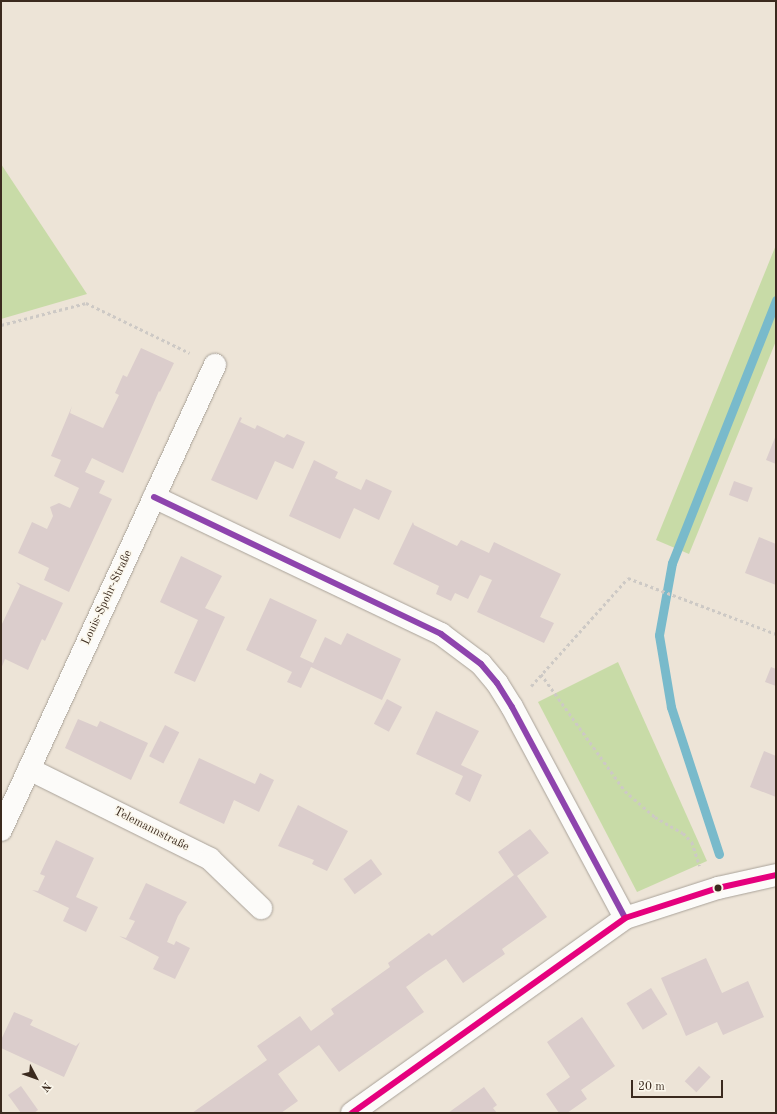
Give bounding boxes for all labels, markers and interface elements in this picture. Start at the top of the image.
street label: Louis-Spohr-Straße [80,548,136,648]
street label: Telemannstraße [111,805,191,855]
unlabelled marker [713,883,723,893]
north arrow [16,1058,56,1098]
scale bar [633,1072,725,1098]
text: N [39,1079,52,1093]
text: 20 m [638,1081,665,1093]

